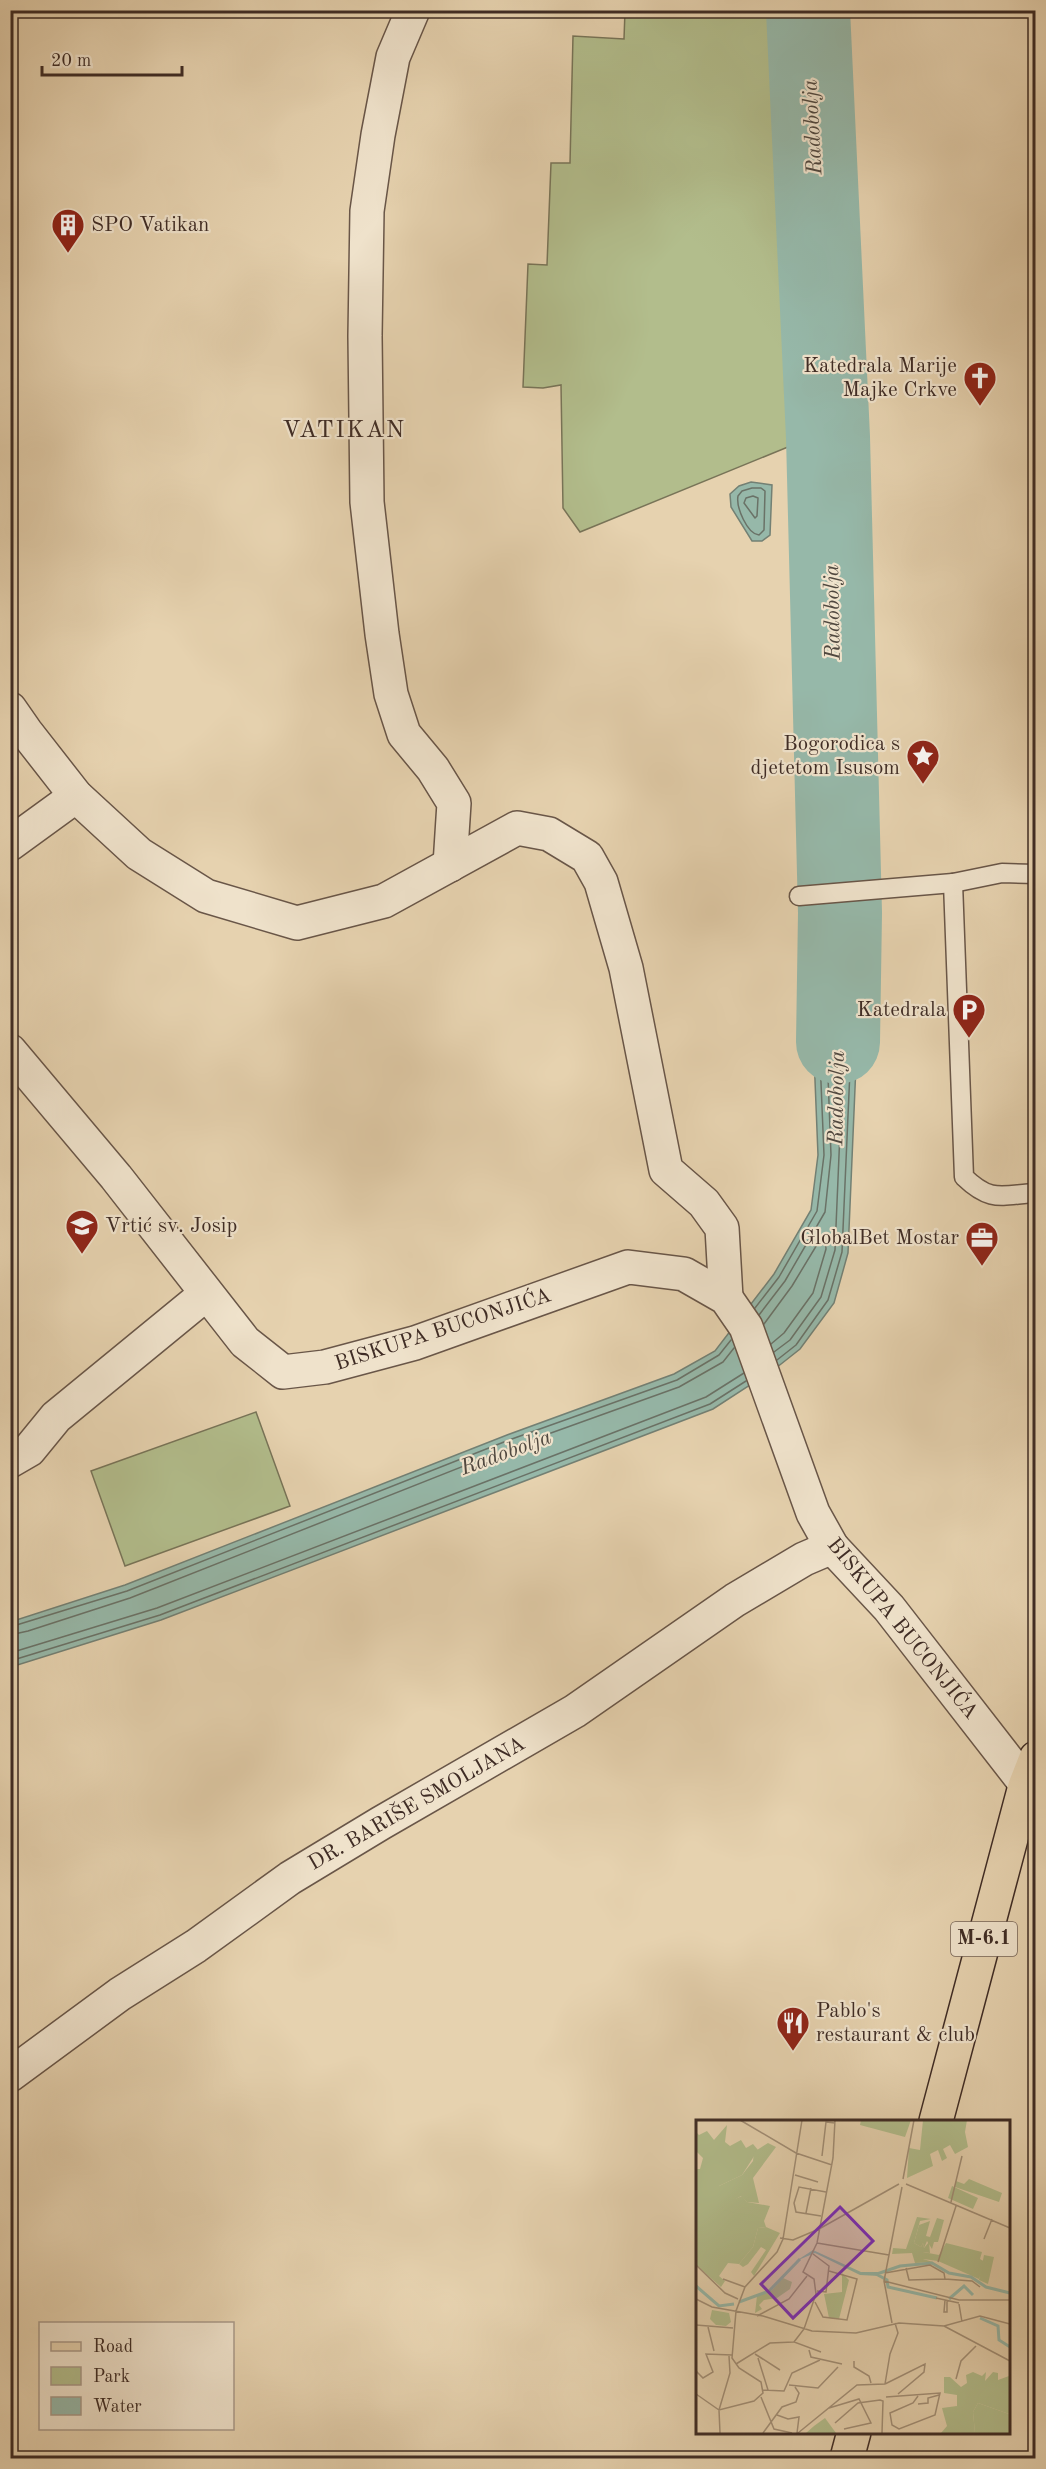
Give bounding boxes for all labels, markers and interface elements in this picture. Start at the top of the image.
scale bar [42,39,182,77]
text: 20 m [51,52,91,70]
water label: Radobolja [800,79,827,176]
building icon: SPO Vatikan [50,207,86,254]
place label: SPO Vatikan [91,215,209,236]
place label: Katedrala Marije Majke Crkve [803,356,957,401]
church icon: Katedrala Marije Majke Crkve [962,360,998,407]
district label: VATIKAN [282,419,406,443]
water label: Radobolja [821,564,845,661]
place label: Bogorodica s djetetom Isusom [751,734,900,779]
place icon: Bogorodica s djetetom Isusom [905,738,941,785]
parking icon: Katedrala [951,992,987,1039]
place label: Katedrala [857,1000,946,1021]
water label: Radobolja [825,1050,849,1147]
school or university icon: Vrtić sv. Josip [64,1208,100,1255]
place label: Vrtić sv. Josip [105,1216,237,1237]
office icon: GlobalBet Mostar [964,1220,1000,1267]
place label: GlobalBet Mostar [800,1228,959,1249]
street label: BISKUPA BUCONJIĆA [331,1280,554,1375]
water label: Radobolja [456,1426,555,1480]
street label: BISKUPA BUCONJIĆA [823,1531,985,1723]
street label: DR. BARIŠE SMOLJANA [303,1730,529,1875]
road number: M-6.1 [951,1922,1017,1956]
place label: Pablo's restaurant & club [816,2001,975,2046]
restaurant icon: Pablo's restaurant & club [775,2005,811,2052]
inset map [696,2120,1010,2433]
legend [39,2322,234,2430]
text: Road [93,2338,133,2356]
text: Park [93,2368,130,2386]
text: Water [93,2398,142,2416]

